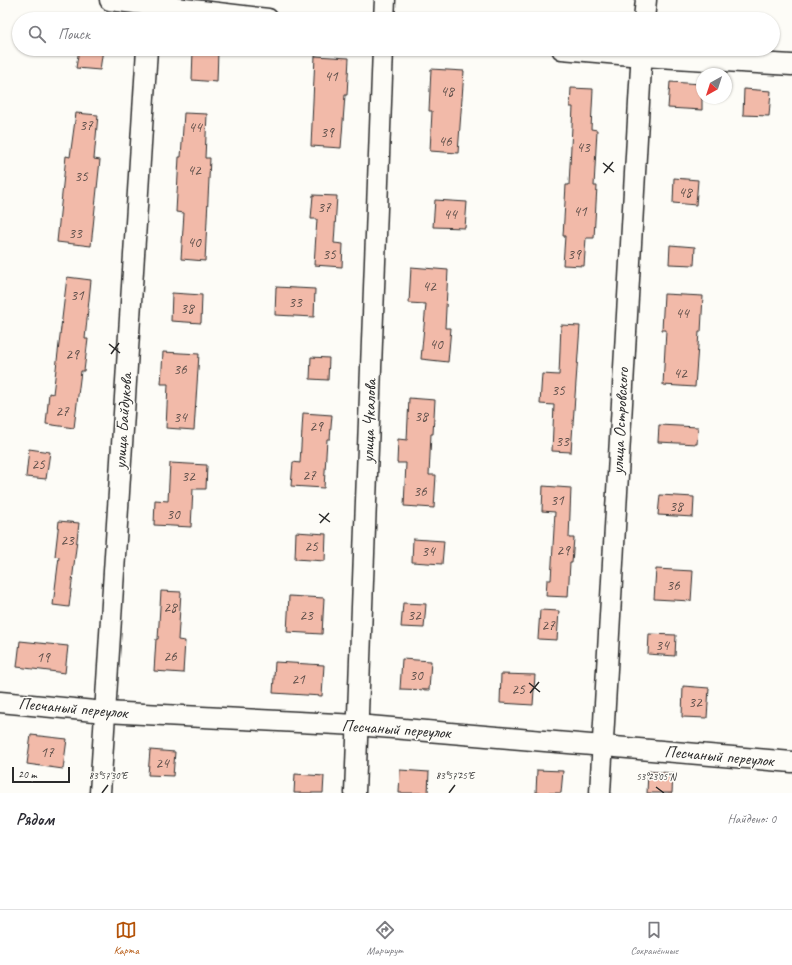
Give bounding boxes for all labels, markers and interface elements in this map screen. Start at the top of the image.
search box [12,12,780,56]
icon: search [26,23,48,45]
text: Поиск [58,25,90,44]
house number: 41 [324,67,339,86]
north arrow [696,68,732,104]
house number: 48 [440,82,455,101]
house number: 37 [79,116,94,135]
house number: 44 [188,118,203,137]
house number: 39 [320,123,335,142]
house number: 46 [438,132,453,151]
house number: 43 [576,138,591,157]
house number: 42 [187,161,202,180]
house number: 35 [74,167,89,186]
house number: 48 [678,183,693,202]
house number: 37 [317,198,332,217]
house number: 41 [573,202,588,221]
house number: 44 [443,205,458,224]
house number: 33 [68,224,83,243]
house number: 40 [187,233,202,252]
house number: 35 [322,245,337,264]
house number: 39 [567,245,582,264]
house number: 42 [422,277,437,296]
house number: 31 [70,286,85,305]
house number: 33 [288,293,303,312]
house number: 38 [180,299,195,318]
house number: 44 [675,304,690,323]
house number: 40 [429,335,444,354]
house number: 29 [65,345,80,364]
house number: 36 [173,360,188,379]
house number: 42 [673,364,688,383]
street label: улица Островского [607,366,633,476]
street label: улица Байдукова [109,370,137,471]
street label: улица Чкалова [357,377,381,464]
house number: 35 [551,381,566,400]
house number: 27 [55,402,70,421]
house number: 38 [414,407,429,426]
house number: 34 [173,408,188,427]
house number: 29 [309,417,324,436]
house number: 33 [555,432,570,451]
house number: 25 [31,455,46,474]
house number: 27 [302,466,317,485]
house number: 32 [181,467,196,486]
house number: 36 [413,482,428,501]
house number: 31 [550,491,565,510]
house number: 38 [669,497,684,516]
house number: 30 [166,505,181,524]
house number: 23 [60,531,75,550]
house number: 25 [304,537,319,556]
house number: 29 [556,541,571,560]
house number: 34 [421,542,436,561]
house number: 36 [666,576,681,595]
house number: 28 [163,598,178,617]
house number: 23 [299,606,314,625]
house number: 32 [407,606,422,625]
house number: 27 [541,616,556,635]
house number: 34 [655,636,670,655]
house number: 26 [163,647,178,666]
house number: 19 [36,648,51,667]
house number: 30 [409,666,424,685]
house number: 21 [291,670,306,689]
house number: 25 [511,680,526,699]
street label: Песчаный переулок [18,693,130,723]
house number: 32 [688,693,703,712]
street label: Песчаный переулок [341,715,453,743]
street label: Песчаный переулок [664,741,776,771]
house number: 17 [40,743,55,762]
house number: 24 [155,754,170,773]
scale bar [12,765,70,784]
text: 20 m [18,767,37,781]
text: 83°57'30"E [89,769,129,782]
text: 83°57'25"E [436,769,476,782]
text: 53°23'05"N [636,770,678,783]
text: Рядом [16,809,54,830]
text: Найдено: 0 [728,811,776,827]
tab: Карта [114,919,139,957]
tab: Маршрут [367,919,403,957]
tab: Сохранённые [630,919,678,957]

